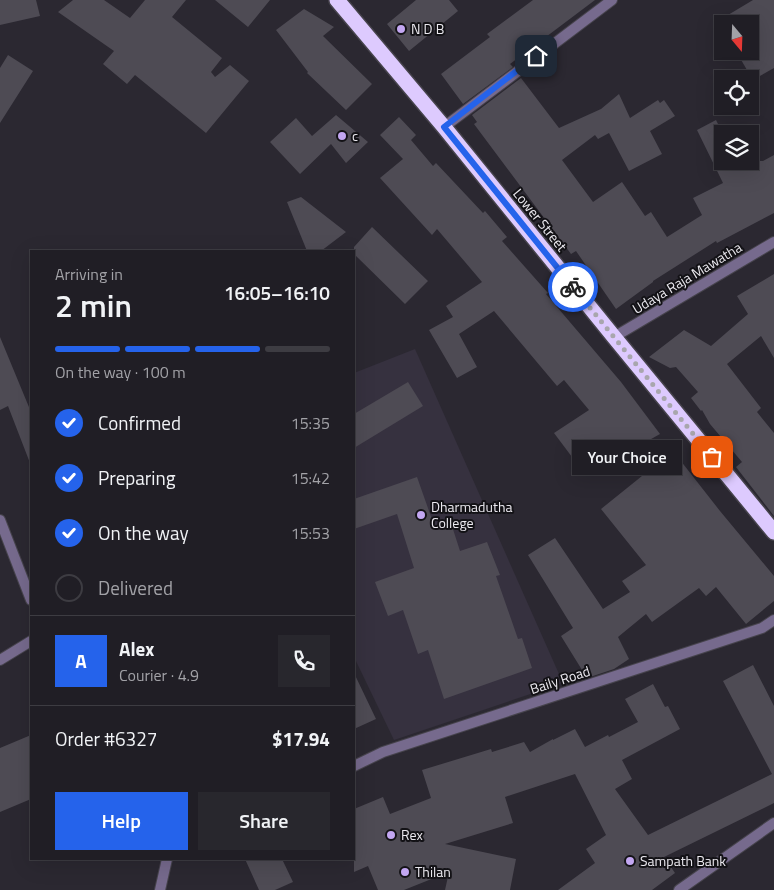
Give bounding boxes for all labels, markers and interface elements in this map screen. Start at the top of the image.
north arrow [714,15,759,60]
map controls [714,15,759,170]
place label: N D B [411,18,444,39]
marker: N D B [395,23,407,35]
pin [515,35,557,77]
icon: home [522,42,550,70]
button: locate [714,70,759,115]
place label: c [352,125,358,146]
button: layers [714,125,759,170]
marker: c [336,130,348,142]
street label: Lower Street [508,184,572,256]
street label: Udaya Raja Mawatha [628,236,746,319]
text: Arriving in [55,262,123,286]
courier [548,262,598,312]
icon: bike [559,273,587,301]
text: 16:05–16:10 [224,278,330,307]
text: 2 min [55,281,132,329]
text: On the way · 100 m [55,360,186,384]
text: Confirmed [98,408,181,437]
icon: check [55,409,83,437]
text: 15:35 [291,411,330,435]
pin [691,436,733,478]
callout: Your Choice [572,440,682,474]
icon: bag [698,443,726,471]
text: Your Choice [587,445,667,469]
text: Preparing [98,463,175,492]
icon: check [55,464,83,492]
text: 15:42 [291,466,330,490]
place label: Dharmadutha College [431,496,512,533]
marker: Dharmadutha College [415,509,427,521]
text: On the way [98,518,189,547]
icon: check [55,519,83,547]
text: 15:53 [291,521,330,545]
text: Delivered [98,573,173,602]
text: Alex [119,634,154,663]
button: phone [278,635,330,687]
text: A [75,646,87,675]
street label: Baily Road [527,660,593,699]
text: Courier · 4.9 [119,663,199,687]
text: Order #6327 [55,724,157,753]
text: $17.94 [272,724,330,753]
button: Help [55,792,188,850]
button: Share [198,792,330,850]
place label: Rex [401,824,424,845]
marker: Rex [385,829,397,841]
place label: Sampath Bank [640,850,726,871]
marker: Sampath Bank [624,855,636,867]
place label: Thilan [415,861,451,882]
marker: Thilan [399,866,411,878]

